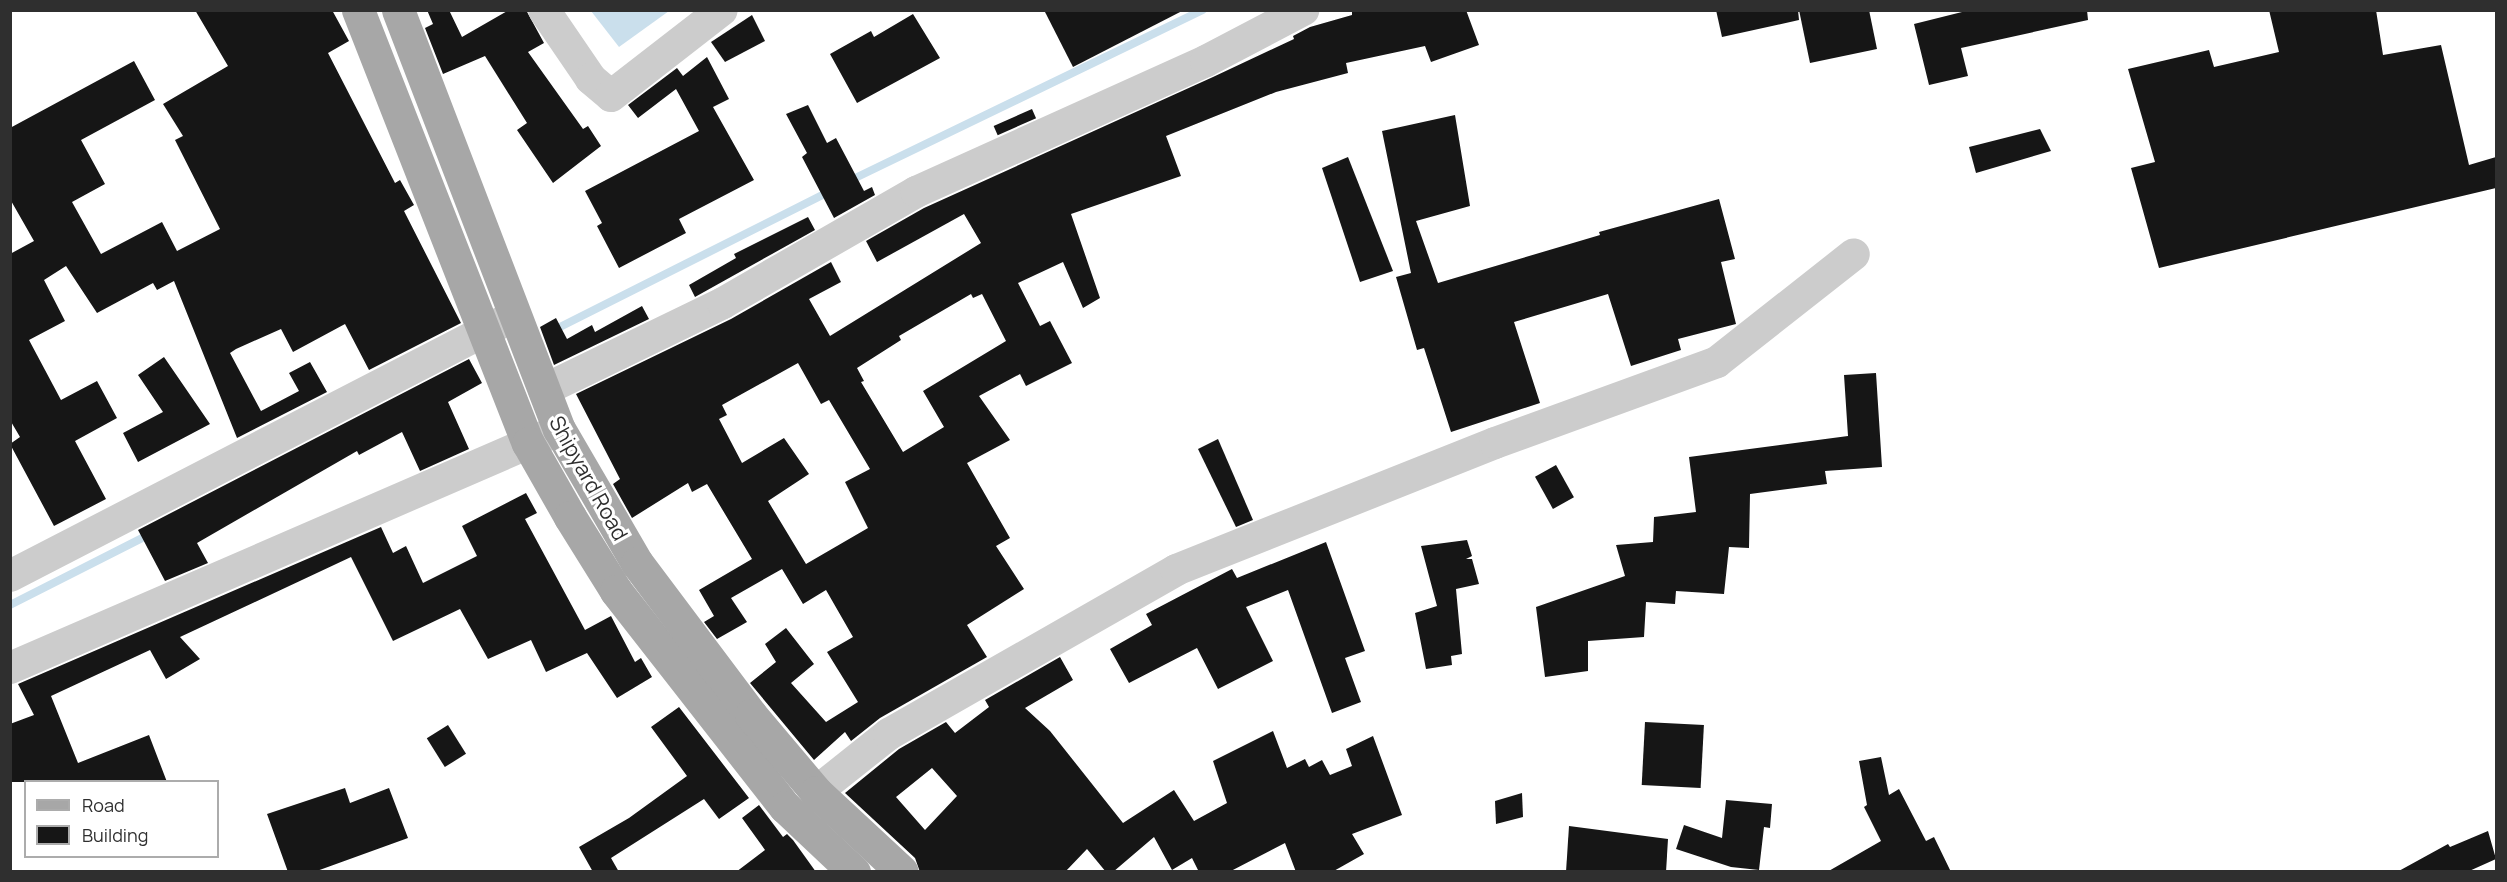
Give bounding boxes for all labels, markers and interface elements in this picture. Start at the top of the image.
street label: Shipyard Road [544,411,634,545]
legend [24,780,219,858]
text: Road [82,793,125,817]
text: Building [82,823,148,847]

